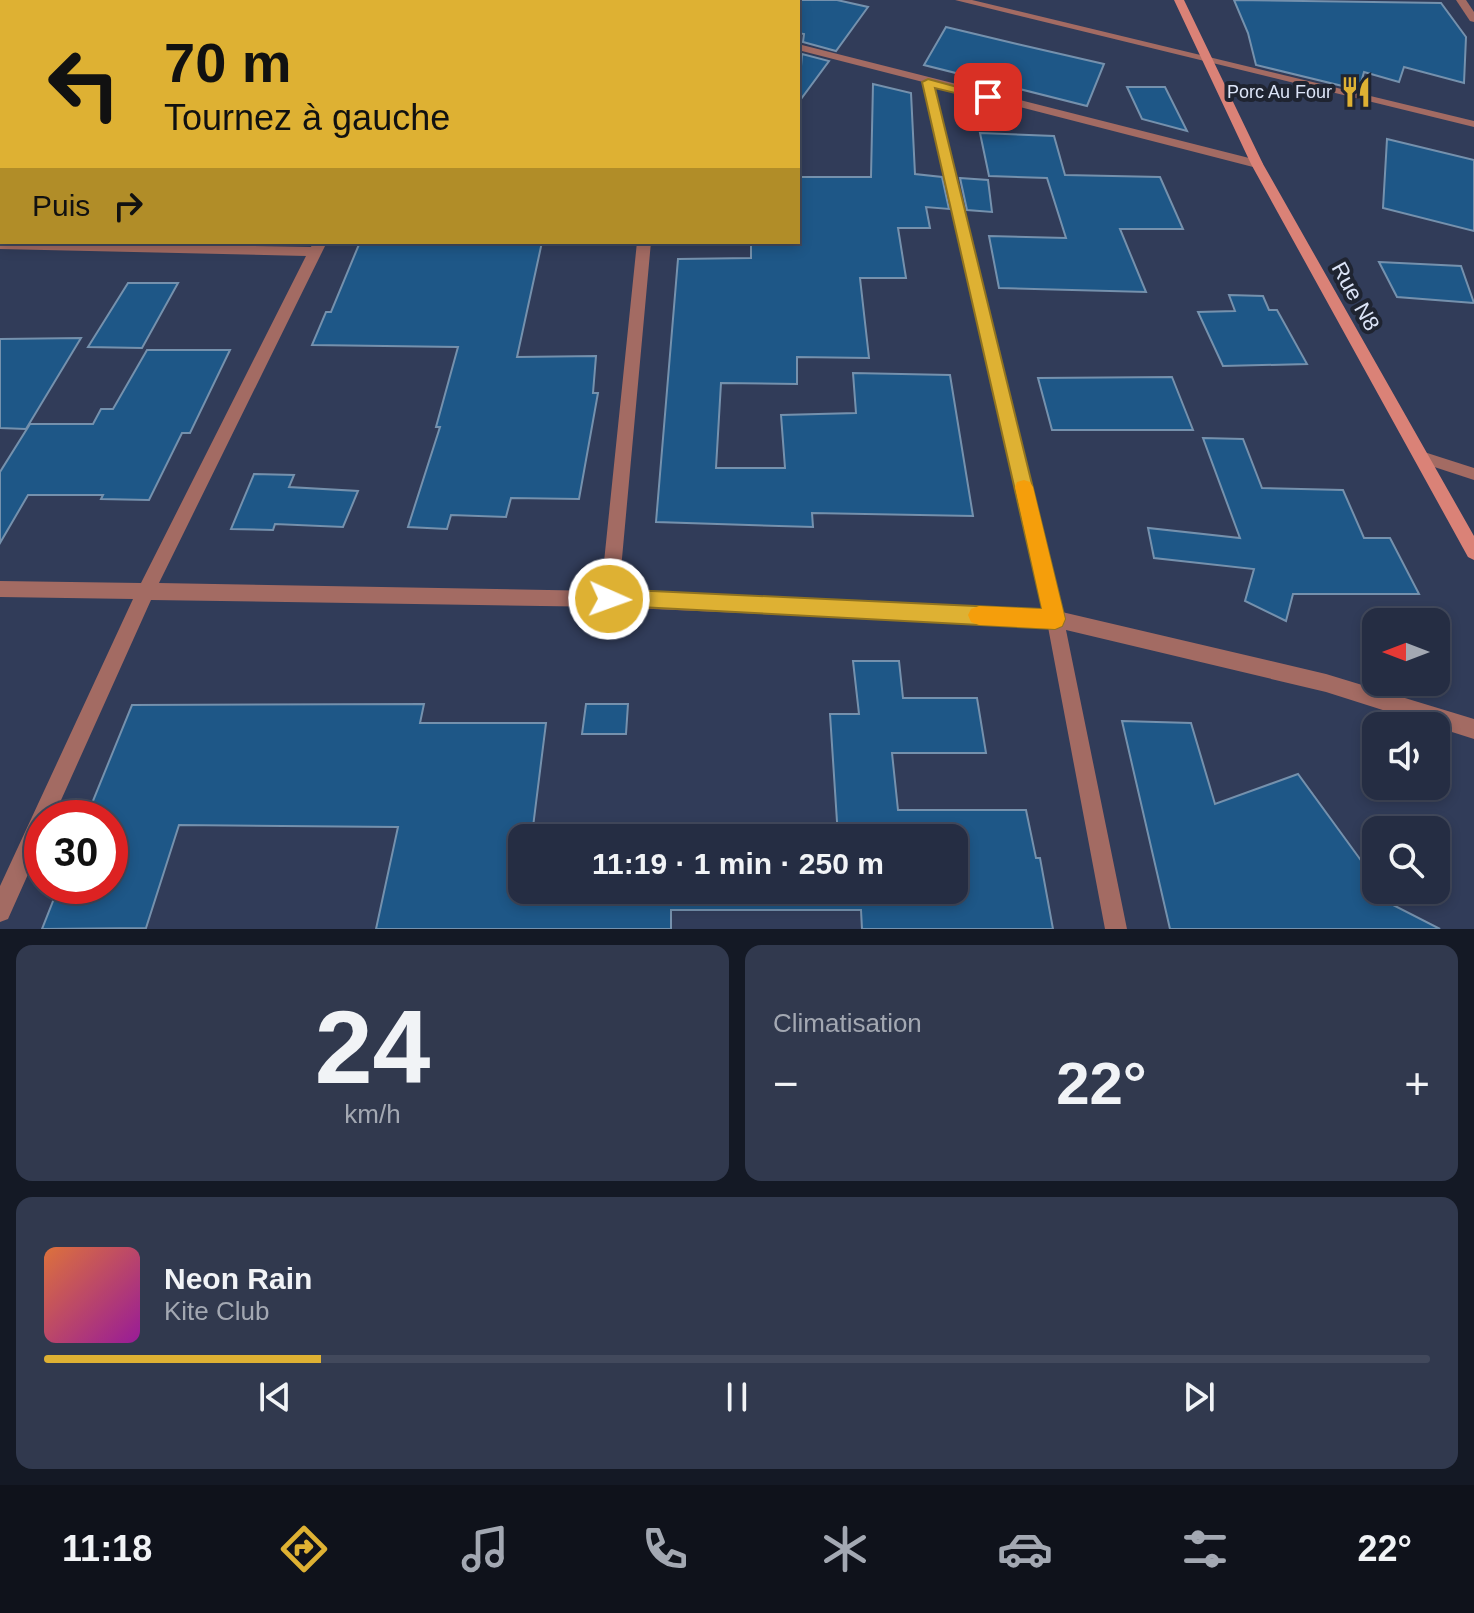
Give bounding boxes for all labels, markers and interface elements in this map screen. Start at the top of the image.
text: 70 m [164,31,292,94]
icon: left [32,32,136,136]
pin [954,63,1022,131]
icon: arrive [966,75,1010,119]
restaurant icon: Porc Au Four [1339,75,1373,109]
place label: Porc Au Four [1227,82,1332,102]
text: Tournez à gauche [164,97,450,138]
icon: right [106,184,150,228]
text: Puis [32,189,90,222]
street label: Rue N8 [1327,258,1385,335]
position arrow [567,557,651,641]
north arrow [1362,608,1450,696]
map controls [1362,608,1450,904]
button: sound [1362,712,1450,800]
speed limit sign: 30 [24,800,128,904]
button: search [1362,816,1450,904]
text: 11:19 · 1 min · 250 m [592,847,884,880]
text: 24 [315,989,430,1105]
text: Climatisation [773,1008,922,1038]
text: 22° [1056,1050,1147,1117]
text: − [773,1059,799,1108]
text: + [1404,1059,1430,1108]
text: km/h [344,1099,401,1129]
text: Neon Rain [164,1262,312,1295]
text: Kite Club [164,1296,270,1326]
icon: previous [253,1375,297,1419]
icon: pause [715,1375,759,1419]
icon: next [1177,1375,1221,1419]
icon: directions [276,1521,332,1577]
icon: music [457,1521,513,1577]
icon: phone [637,1521,693,1577]
icon: climate [817,1521,873,1577]
icon: car [997,1521,1053,1577]
icon: filters [1177,1521,1233,1577]
text: 11:18 [62,1528,152,1569]
text: 22° [1357,1528,1412,1569]

